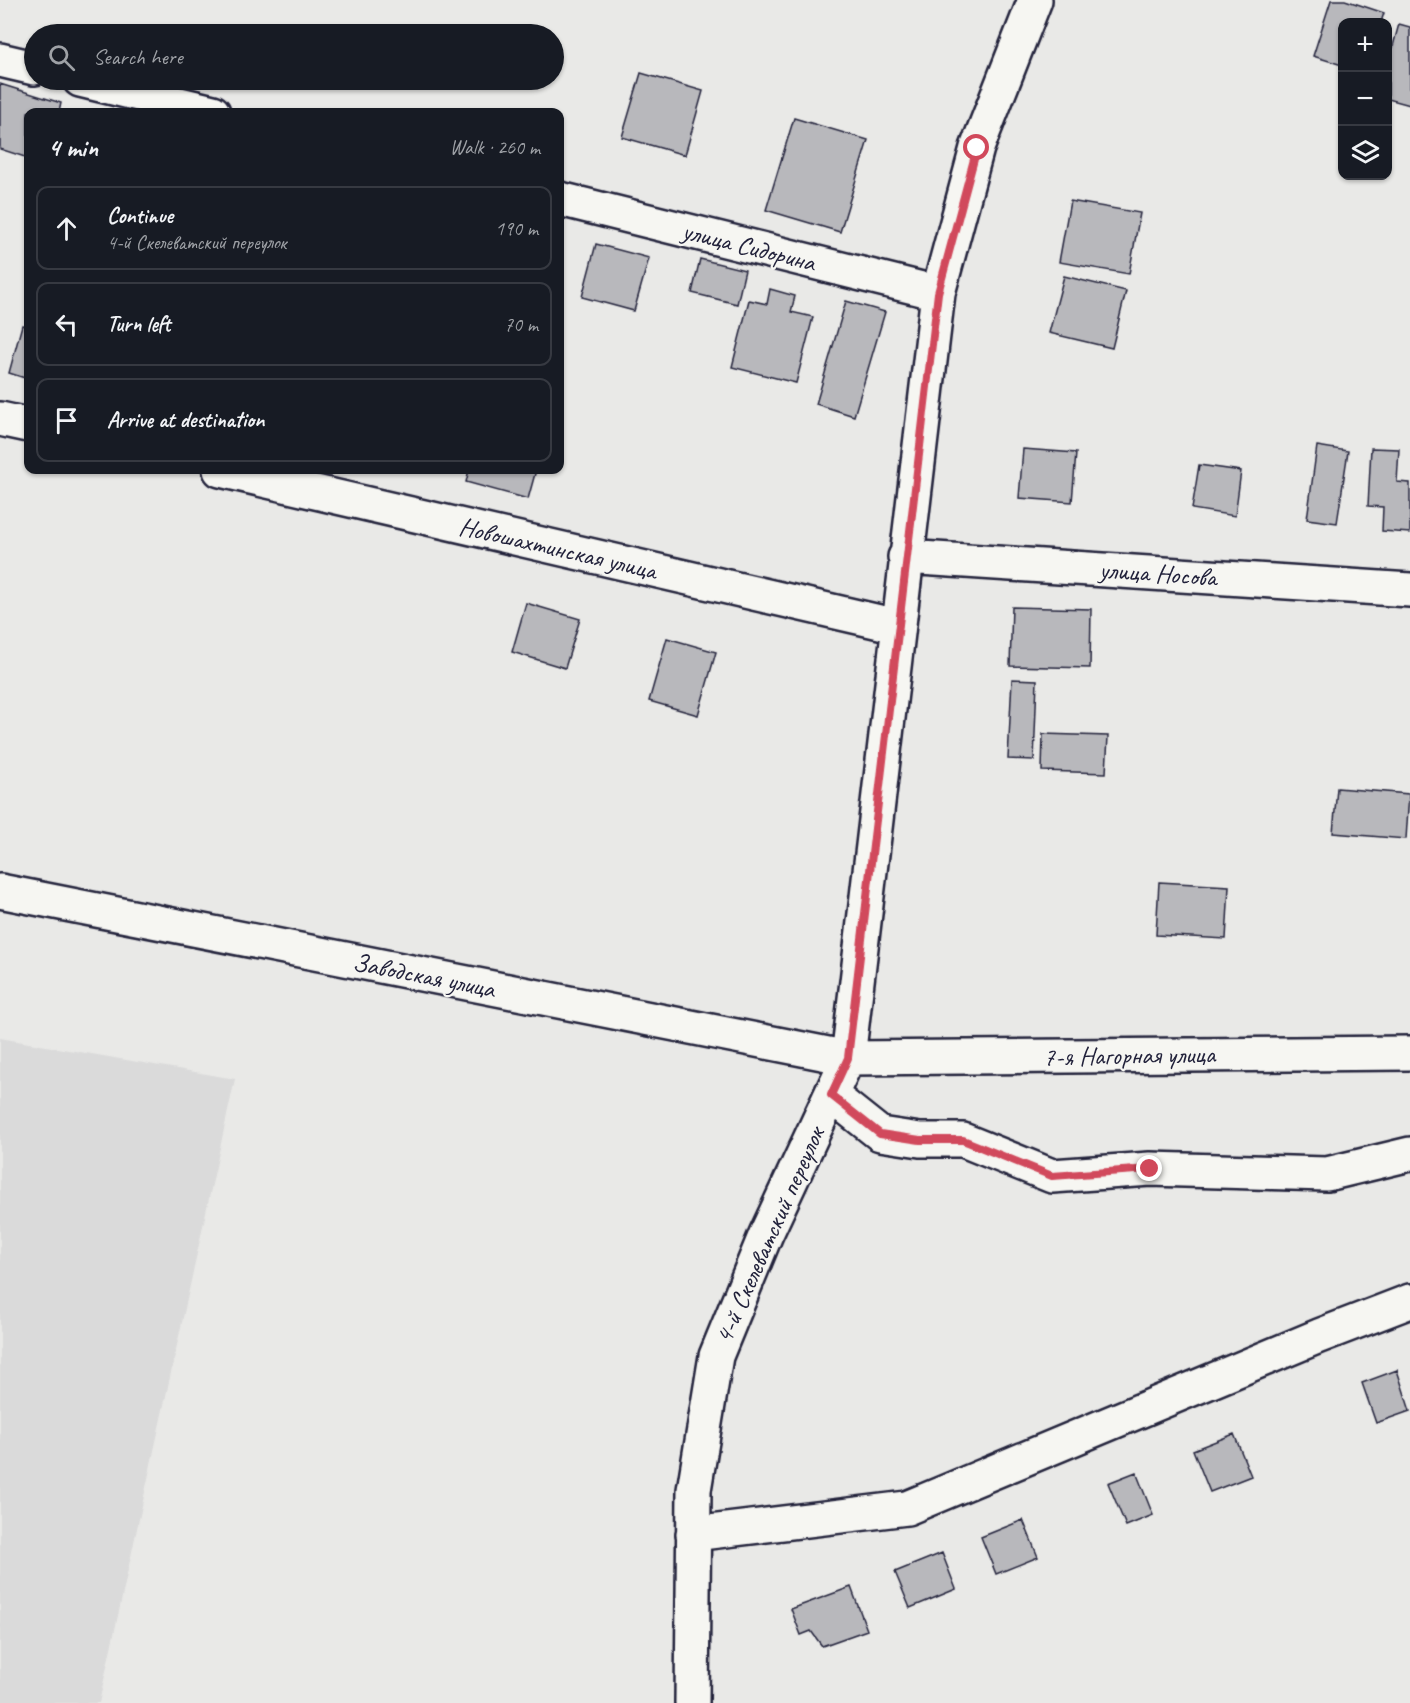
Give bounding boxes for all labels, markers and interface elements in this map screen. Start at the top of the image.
map controls [1338,18,1392,180]
button: + [1338,18,1392,72]
search box [24,24,564,90]
icon: search [45,41,78,74]
text: Search here [93,43,183,71]
button: − [1338,72,1392,126]
button: layers [1338,126,1392,180]
text: 4 min [48,131,98,164]
route start [963,134,989,160]
text: Walk · 260 m [450,135,540,160]
text: Continue [107,202,173,230]
icon: ahead [50,212,83,245]
street label: улица Сидорина [677,214,820,279]
text: 190 m [495,216,538,241]
text: 4-й Скелеватский переулок [107,230,287,255]
icon: left [50,308,83,341]
text: Turn left [107,310,171,338]
text: 70 m [504,312,538,337]
icon: arrive [50,404,83,437]
text: Arrive at destination [107,406,264,434]
street label: Новошахтинская улица [456,510,662,588]
street label: улица Носова [1096,553,1220,594]
street label: Заводская улица [350,946,499,1006]
street label: 7-я Нагорная улица [1043,1037,1217,1073]
street label: 4-й Скелеватский переулок [707,1120,833,1349]
route end [1136,1155,1162,1181]

